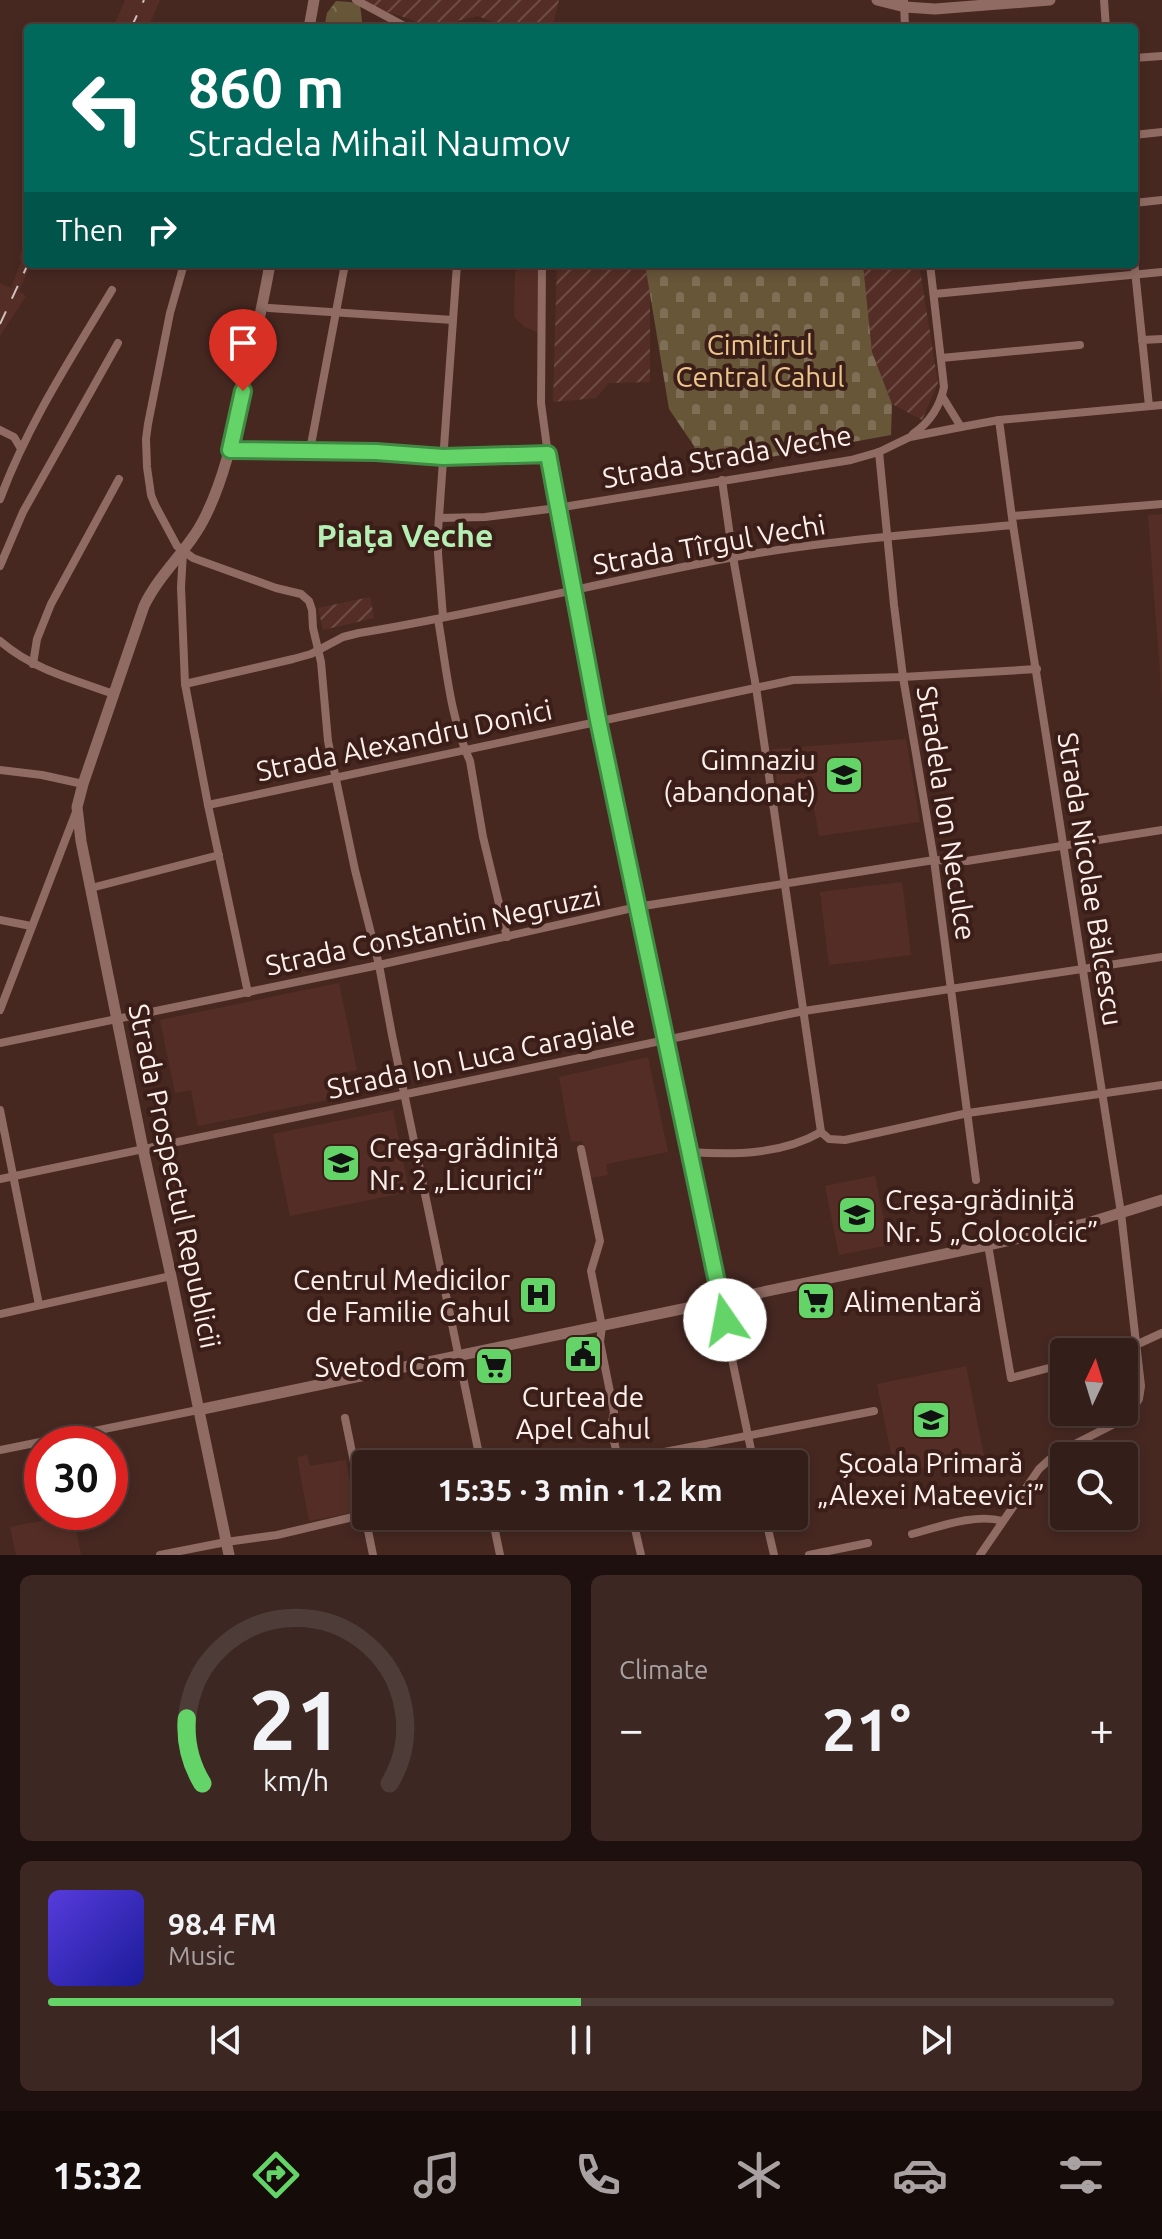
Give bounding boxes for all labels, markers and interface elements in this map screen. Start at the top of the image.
icon: left [56,56,160,160]
text: 860 m [188,56,344,119]
text: Stradela Mihail Naumov [188,122,570,163]
icon: right [140,208,184,252]
text: Then [56,213,124,247]
pin [209,309,277,391]
icon: arrive [221,321,265,365]
park label: Cimitirul Central Cahul [675,329,845,392]
street label: Strada Strada Veche [600,419,854,493]
street label: Strada Tîrgul Vechi [590,508,828,580]
district label: Piața Veche [317,517,493,553]
street label: Stradela Ion Neculce [912,684,982,942]
street label: Strada Alexandru Donici [253,694,555,786]
street label: Strada Nicolae Bălcescu [1052,730,1130,1028]
place label: Gimnaziu (abandonat) [663,744,816,808]
school or university icon: Gimnaziu (abandonat) [823,754,865,796]
street label: Strada Constantin Negruzzi [263,879,603,981]
street label: Strada Prospectul Republicii [123,1001,227,1351]
street label: Strada Ion Luca Caragiale [324,1008,638,1104]
place label: Creșa-grădiniță Nr. 2 „Licurici“ [369,1132,559,1195]
school or university icon: Creșa-grădiniță Nr. 2 „Licurici“ [320,1142,362,1184]
place label: Creșa-grădiniță Nr. 5 „Colocolcic” [885,1184,1099,1247]
school or university icon: Creșa-grădiniță Nr. 5 „Colocolcic” [836,1194,878,1236]
place label: Centrul Medicilor de Familie Cahul [293,1264,510,1327]
hospital icon: Centrul Medicilor de Familie Cahul [517,1274,559,1316]
position arrow [683,1278,767,1362]
supermarket icon: Alimentară [795,1280,837,1322]
place label: Alimentară [844,1286,982,1317]
public building icon: Curtea de Apel Cahul [562,1333,604,1375]
north arrow [1050,1338,1138,1426]
map controls [1050,1338,1138,1530]
supermarket icon: Svetod Com [473,1345,515,1387]
place label: Svetod Com [315,1351,466,1382]
place label: Curtea de Apel Cahul [516,1381,650,1444]
school or university icon: Școala Primară „Alexei Mateevici” [910,1399,952,1441]
speed limit sign: 30 [24,1426,128,1530]
button: search [1050,1442,1138,1530]
place label: Școala Primară „Alexei Mateevici” [817,1447,1045,1510]
text: 15:35 · 3 min · 1.2 km [437,1473,723,1507]
text: Climate [619,1655,708,1684]
text: 21 [249,1672,342,1766]
text: 21° [822,1695,911,1762]
text: − [619,1704,644,1753]
text: + [1089,1704,1114,1753]
text: km/h [263,1764,329,1796]
text: 98.4 FM [168,1907,277,1941]
text: Music [168,1941,235,1970]
icon: previous [204,2018,248,2062]
icon: pause [559,2018,603,2062]
icon: next [914,2018,958,2062]
icon: directions [248,2147,304,2203]
icon: music [409,2147,465,2203]
icon: phone [570,2147,626,2203]
icon: climate [731,2147,787,2203]
icon: car [892,2147,948,2203]
icon: filters [1053,2147,1109,2203]
text: 15:32 [53,2155,143,2196]

